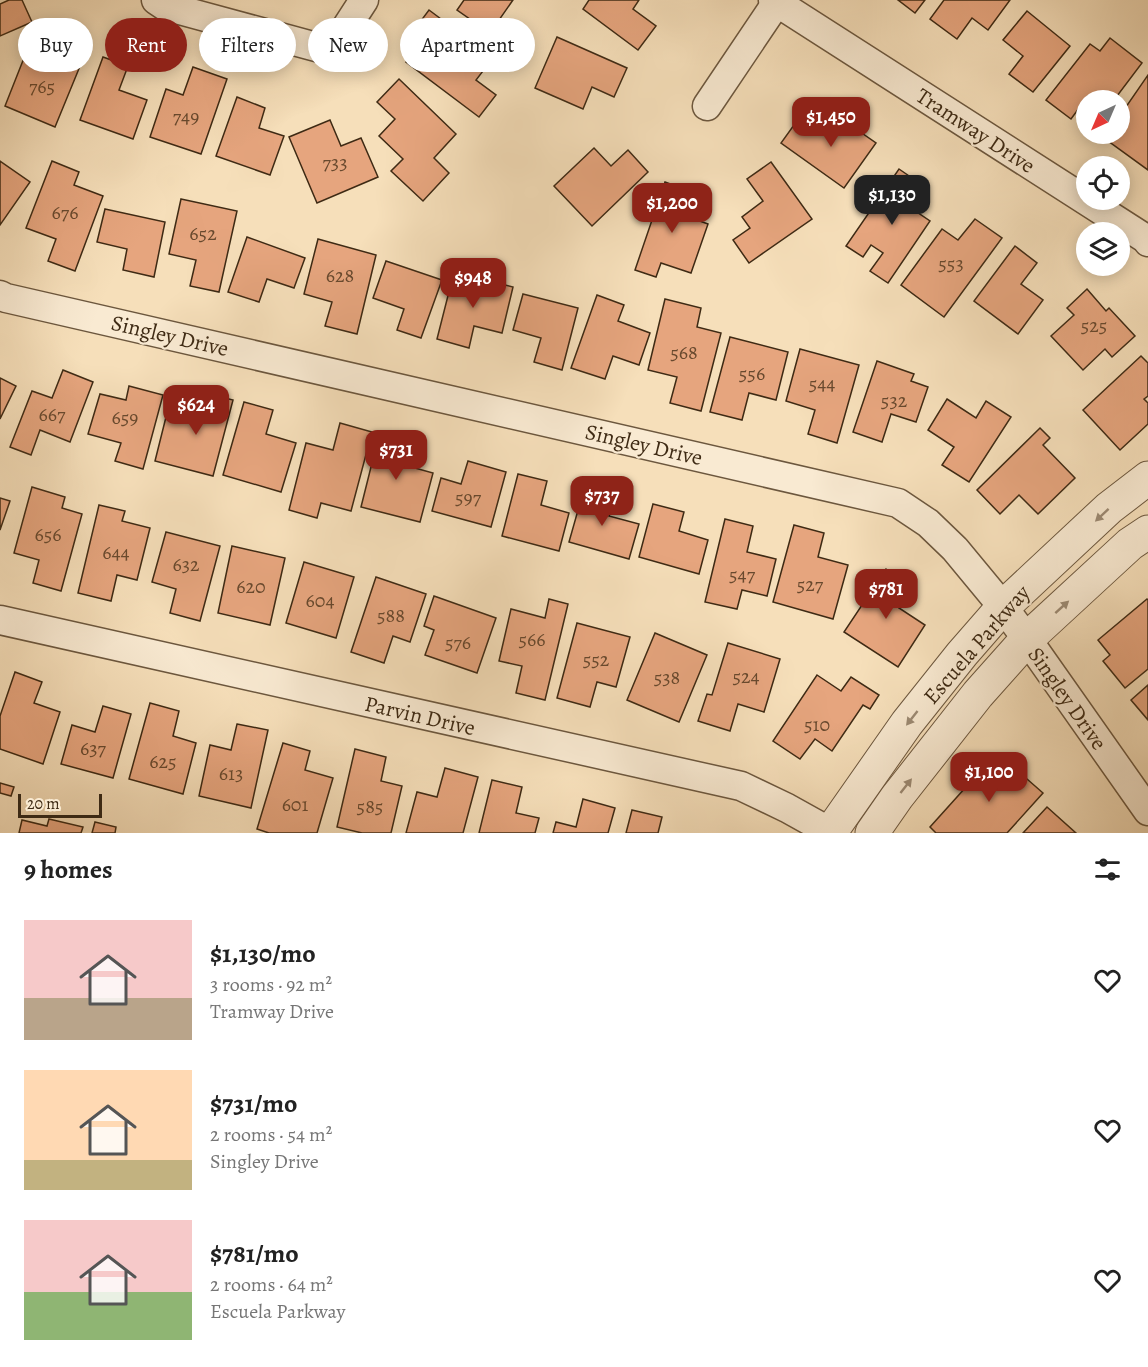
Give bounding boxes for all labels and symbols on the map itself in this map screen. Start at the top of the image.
house number: 765 [29,73,55,100]
street label: Tramway Drive [910,81,1041,181]
north arrow [1076,90,1130,144]
pin: $1,450 [782,97,880,148]
house number: 749 [173,103,199,130]
house number: 733 [322,149,348,176]
pin: $1,130 [843,175,941,226]
pin: $1,200 [623,183,721,234]
house number: 676 [52,199,78,226]
house number: 652 [189,220,217,247]
house number: 553 [938,250,964,277]
pin: $948 [437,258,509,309]
house number: 628 [326,262,354,289]
street label: Singley Drive [108,308,231,364]
house number: 525 [1081,312,1107,339]
house number: 568 [670,339,698,366]
house number: 556 [739,360,765,387]
house number: 544 [809,370,835,397]
pin: $624 [160,385,232,436]
house number: 532 [881,387,908,414]
house number: 667 [39,401,66,428]
house number: 659 [112,404,138,431]
street label: Singley Drive [582,417,705,473]
pin: $731 [360,430,432,481]
pin: $737 [566,476,638,527]
house number: 597 [455,484,482,511]
one-way arrow [1095,508,1110,521]
house number: 656 [34,521,62,548]
house number: 644 [102,539,130,566]
house number: 632 [172,551,200,578]
house number: 547 [729,561,756,588]
pin: $781 [850,569,922,620]
house number: 527 [797,571,824,598]
house number: 620 [236,573,266,600]
street label: Escuela Parkway [917,578,1037,711]
house number: 604 [306,587,334,614]
one-way arrow [1054,601,1068,615]
house number: 588 [377,602,405,629]
house number: 566 [518,626,546,653]
house number: 576 [445,629,471,656]
street label: Singley Drive [1021,641,1114,756]
house number: 552 [583,646,610,673]
house number: 524 [732,663,760,690]
house number: 538 [654,664,680,691]
street label: Parvin Drive [362,689,478,743]
one-way arrow [906,710,918,725]
house number: 510 [804,711,830,738]
house number: 637 [80,735,107,762]
house number: 625 [149,748,177,775]
pin: $1,100 [940,752,1038,803]
house number: 613 [219,760,243,787]
one-way arrow [899,778,911,793]
scale bar [18,791,102,818]
house number: 601 [282,791,309,818]
house number: 585 [357,793,383,820]

